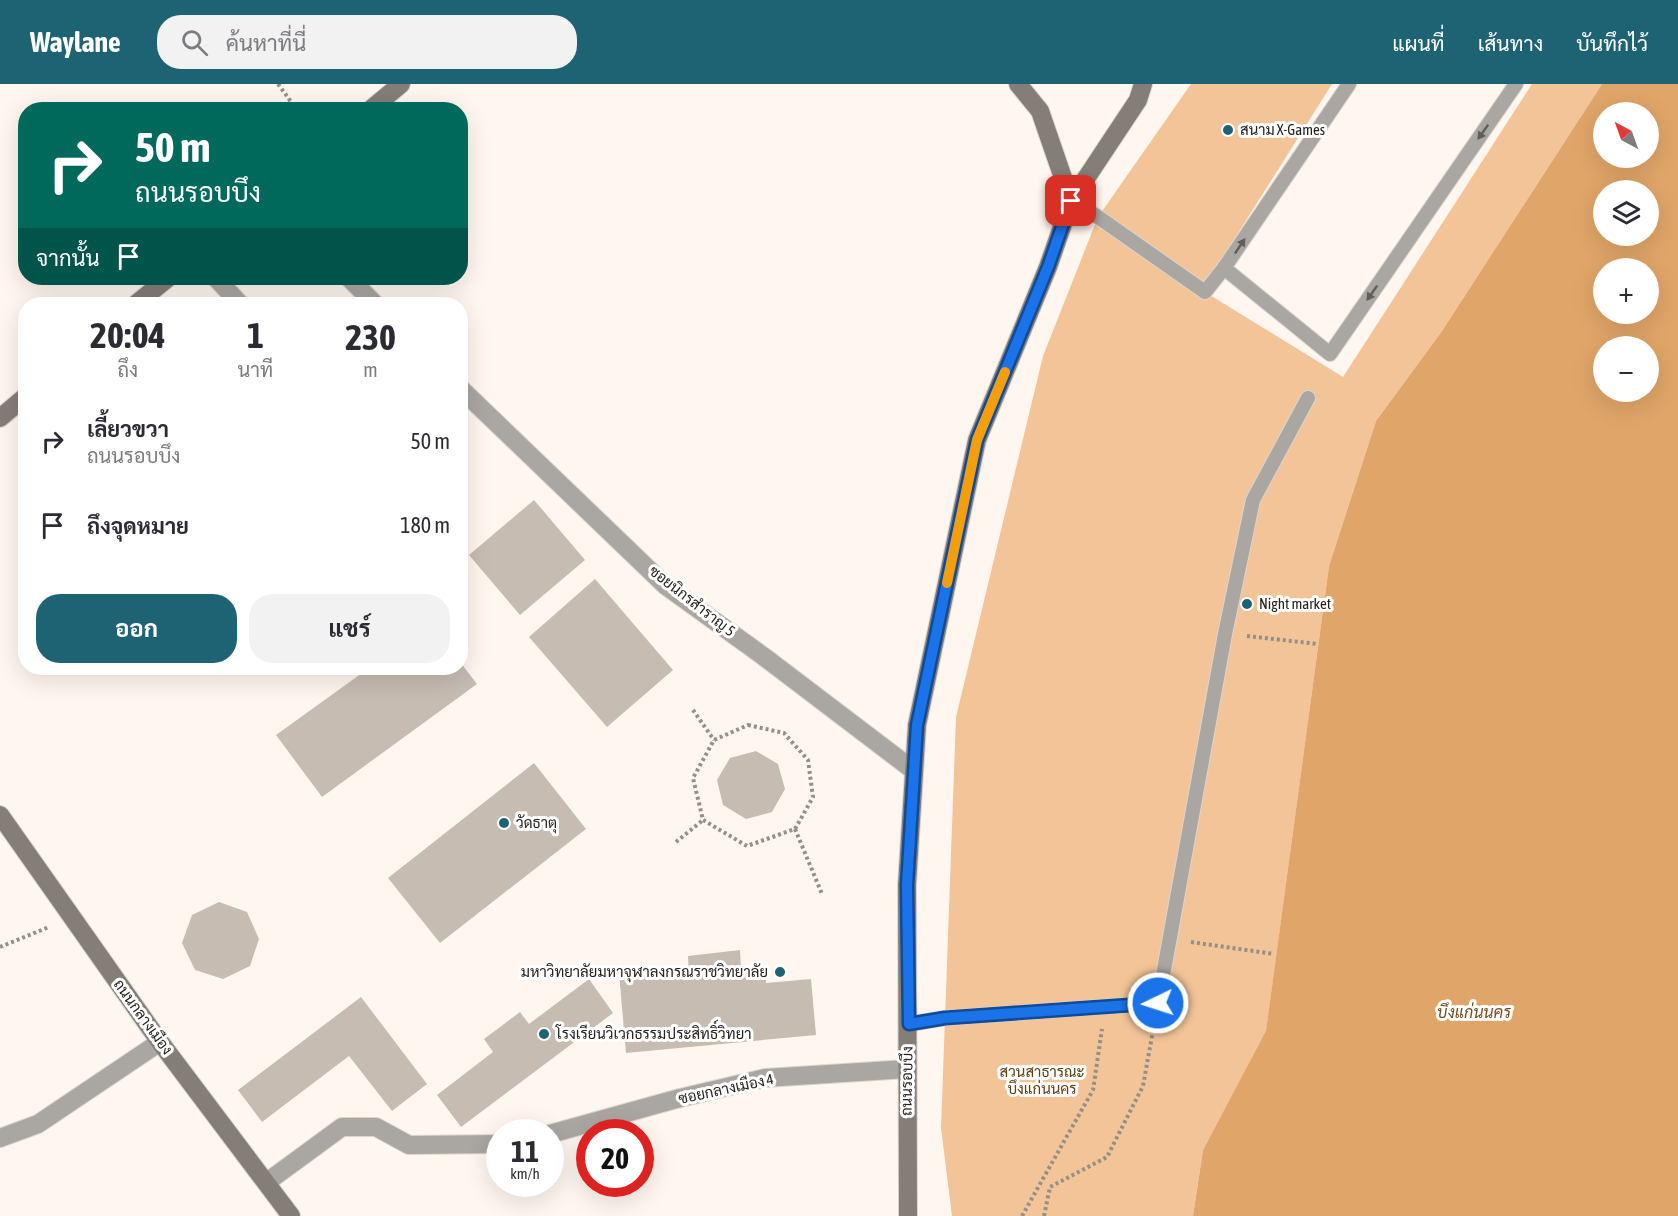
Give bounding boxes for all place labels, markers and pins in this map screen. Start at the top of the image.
place label: สนาม X-Games [1240,121,1325,138]
marker: สนาม X-Games [1221,123,1235,137]
pin [1045,175,1096,226]
place label: Night market [1259,595,1331,612]
marker: Night market [1240,597,1254,611]
place label: วัดธาตุ [516,814,557,834]
marker: วัดธาตุ [497,816,511,830]
place label: มหาวิทยาลัยมหาจุฬาลงกรณราชวิทยาลัย [521,963,768,983]
marker: มหาวิทยาลัยมหาจุฬาลงกรณราชวิทยาลัย [773,965,787,979]
place label: โรงเรียนวิเวกธรรมประสิทธิ์วิทยา [555,1019,751,1042]
marker: โรงเรียนวิเวกธรรมประสิทธิ์วิทยา [537,1027,551,1041]

